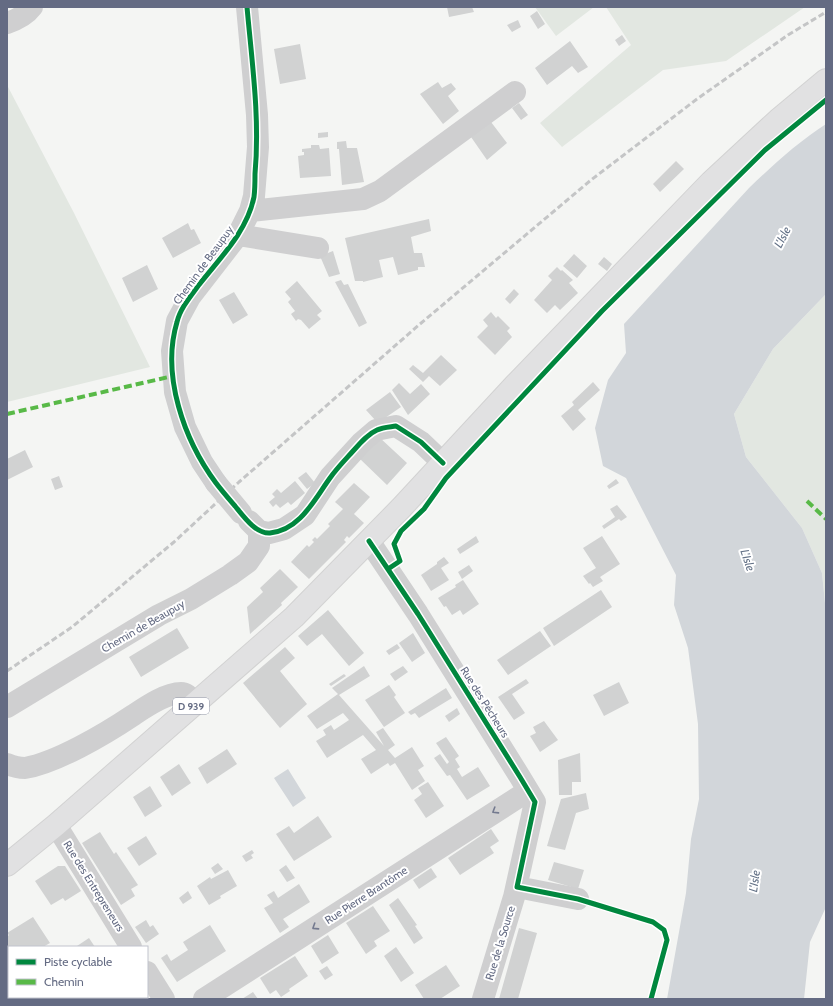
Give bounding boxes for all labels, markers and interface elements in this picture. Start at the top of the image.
street label: Chemin de Beaupuy [170,223,237,307]
water label: L'Isle [770,223,794,250]
water label: L'Isle [737,547,759,573]
street label: Chemin de Beaupuy [99,596,188,656]
street label: Rue des Pêcheurs [458,664,513,741]
road number: D 939 [173,698,209,714]
one-way arrow [492,807,499,814]
street label: Rue des Entrepreneurs [60,838,128,934]
street label: Rue Pierre Brantôme [322,863,410,927]
water label: L'Isle [745,869,763,893]
street label: Rue de la Source [482,904,518,982]
one-way arrow [312,922,319,930]
legend [8,946,148,998]
text: Piste cyclable [44,954,112,969]
text: Chemin [44,974,84,989]

